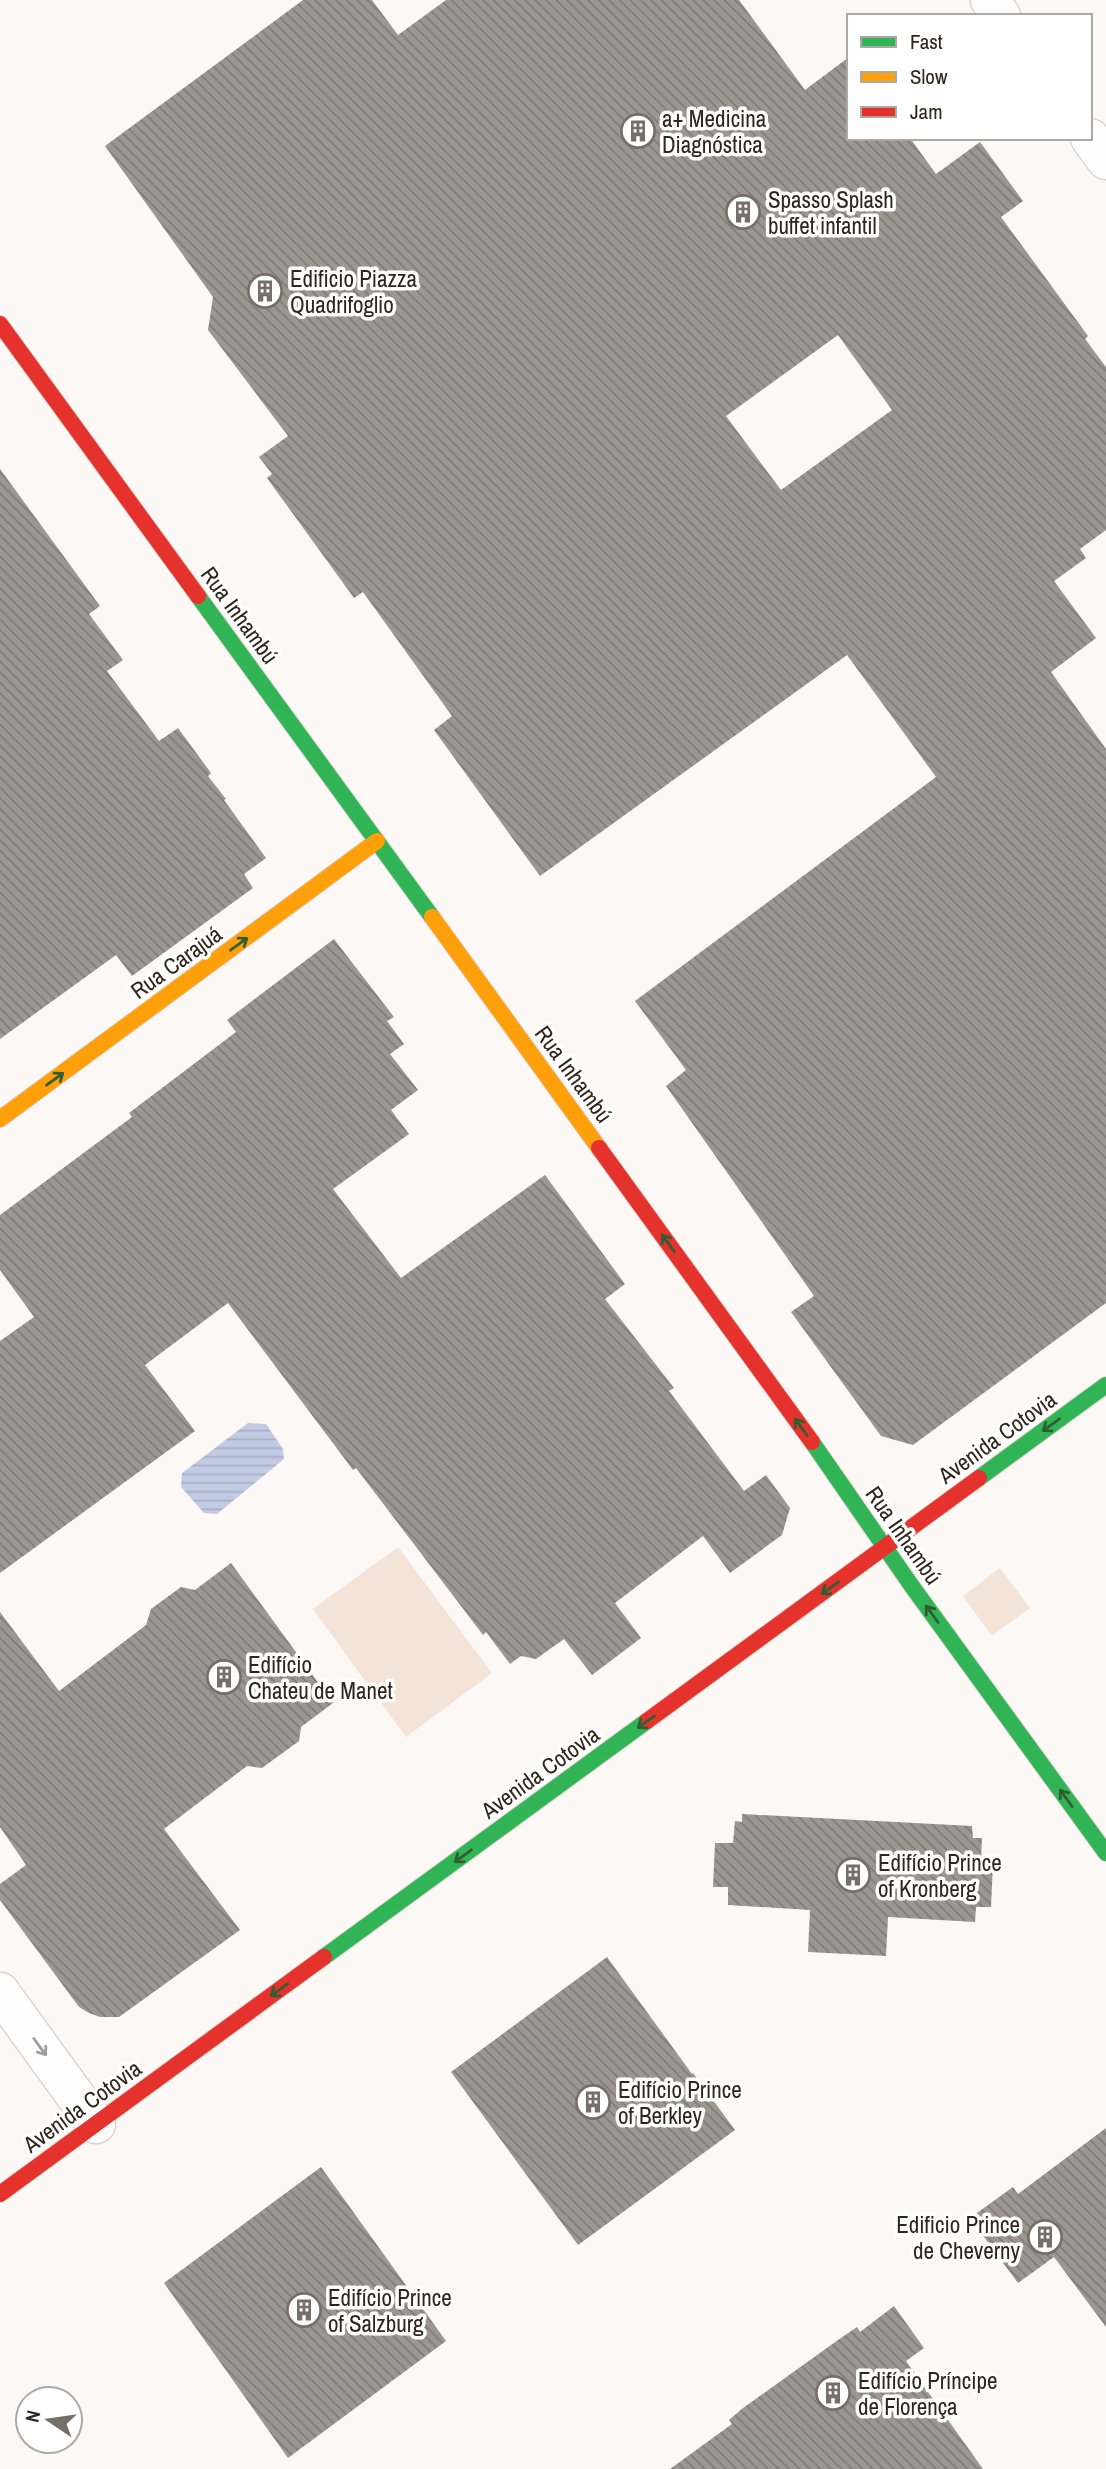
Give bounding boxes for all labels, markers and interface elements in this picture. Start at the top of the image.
legend [847,14,1092,140]
text: Fast [910,27,943,56]
text: Slow [910,62,948,91]
text: Jam [910,97,943,126]
place label: a+ Medicina Diagnóstica [662,103,767,160]
building icon: a+ Medicina Diagnóstica [619,112,657,150]
place label: Spasso Splash buffet infantil [768,184,894,241]
building icon: Spasso Splash buffet infantil [724,193,762,231]
place label: Edificio Piazza Quadrifoglio [290,263,417,320]
building icon: Edificio Piazza Quadrifoglio [246,272,284,310]
street label: Rua Inhambú [194,560,286,670]
street label: Rua Carajuá [124,918,228,1006]
one-way arrow [229,937,247,952]
street label: Rua Inhambú [528,1019,620,1129]
one-way arrow [45,1072,64,1086]
one-way arrow [661,1234,675,1253]
street label: Avenida Cotovia [931,1383,1063,1491]
one-way arrow [794,1418,808,1437]
one-way arrow [1042,1418,1061,1433]
street label: Rua Inhambú [859,1480,949,1590]
one-way arrow [821,1581,840,1595]
one-way arrow [924,1605,939,1624]
place label: Edifício Chateu de Manet [248,1649,393,1706]
building icon: Edifício Chateu de Manet [205,1658,243,1696]
one-way arrow [637,1715,656,1729]
street label: Avenida Cotovia [474,1718,606,1826]
one-way arrow [1059,1788,1074,1807]
place label: Edifício Prince of Kronberg [878,1847,1002,1904]
one-way arrow [453,1848,472,1863]
building icon: Edifício Prince of Kronberg [834,1856,872,1894]
one-way arrow [270,1983,289,1997]
one-way arrow [33,2037,48,2056]
street label: Avenida Cotovia [16,2052,148,2160]
place label: Edifício Prince of Berkley [618,2074,742,2131]
building icon: Edifício Prince of Berkley [574,2083,612,2121]
place label: Edificio Prince de Cheverny [896,2209,1021,2266]
building icon: Edificio Prince de Cheverny [1026,2218,1064,2256]
place label: Edifício Prince of Salzburg [328,2282,452,2339]
building icon: Edifício Prince of Salzburg [285,2291,323,2329]
place label: Edifício Príncipe de Florença [858,2365,997,2422]
building icon: Edifício Príncipe de Florença [814,2374,852,2412]
north arrow [14,2385,84,2455]
text: N [19,2408,46,2425]

